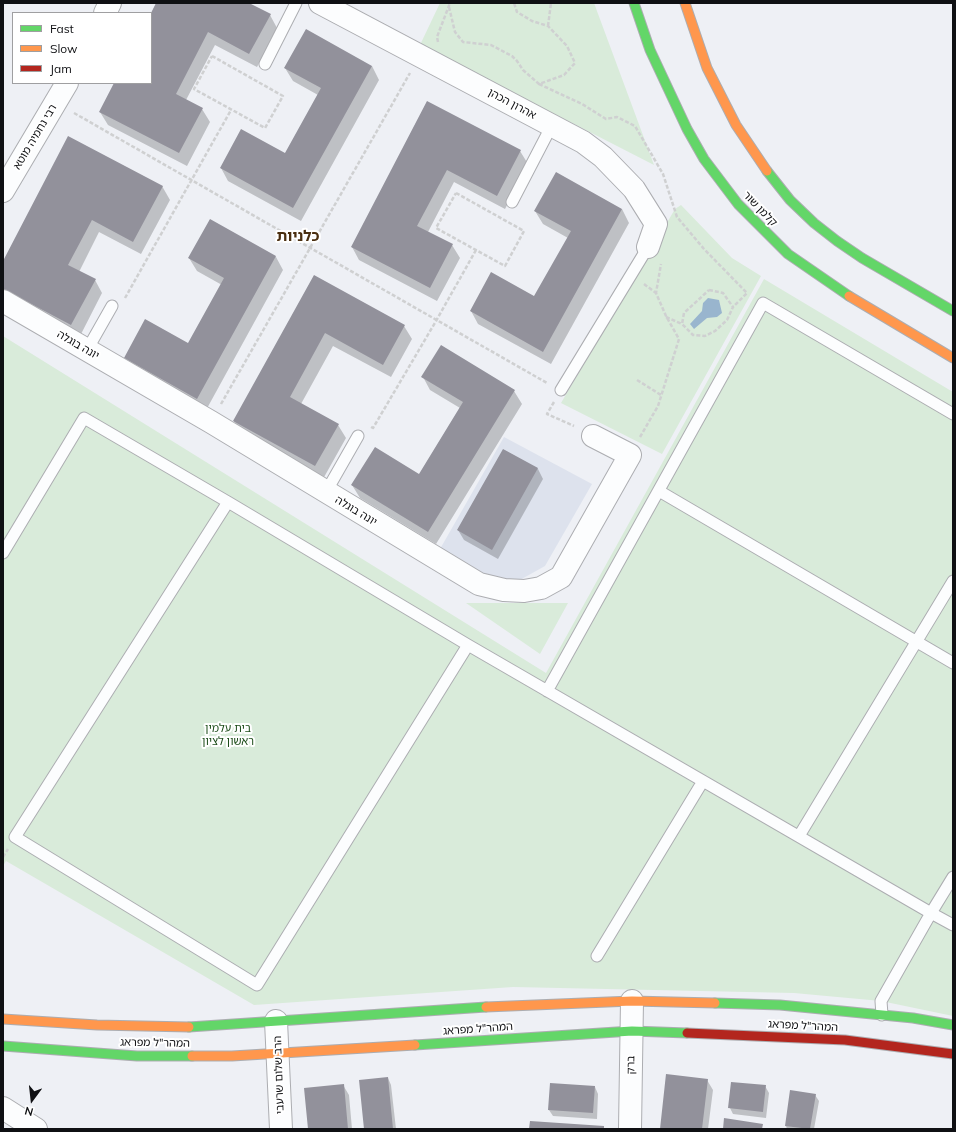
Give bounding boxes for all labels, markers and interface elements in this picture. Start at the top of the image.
legend [12,12,152,84]
text: Fast [50,21,74,36]
text: Slow [50,41,78,56]
text: Jam [50,61,72,76]
street label: אהרון הכהן [486,86,538,122]
street label: רבי נחמיה מוטא [10,102,60,172]
street label: קלמן שור [740,189,780,229]
district label: כלניות [277,227,319,245]
street label: יונה בוגלה [54,328,102,362]
street label: יונה בוגלה [333,493,379,529]
park label: בית עלמין ראשון לציון [202,722,254,748]
street label: המהר"ל מפראג [768,1018,838,1034]
street label: המהר"ל מפראג [443,1020,513,1038]
street label: המהר"ל מפראג [120,1036,190,1050]
street label: הרב שלום שרעבי [271,1036,287,1114]
street label: ברק [624,1056,638,1074]
north arrow [12,1080,52,1120]
text: N [23,1104,35,1119]

